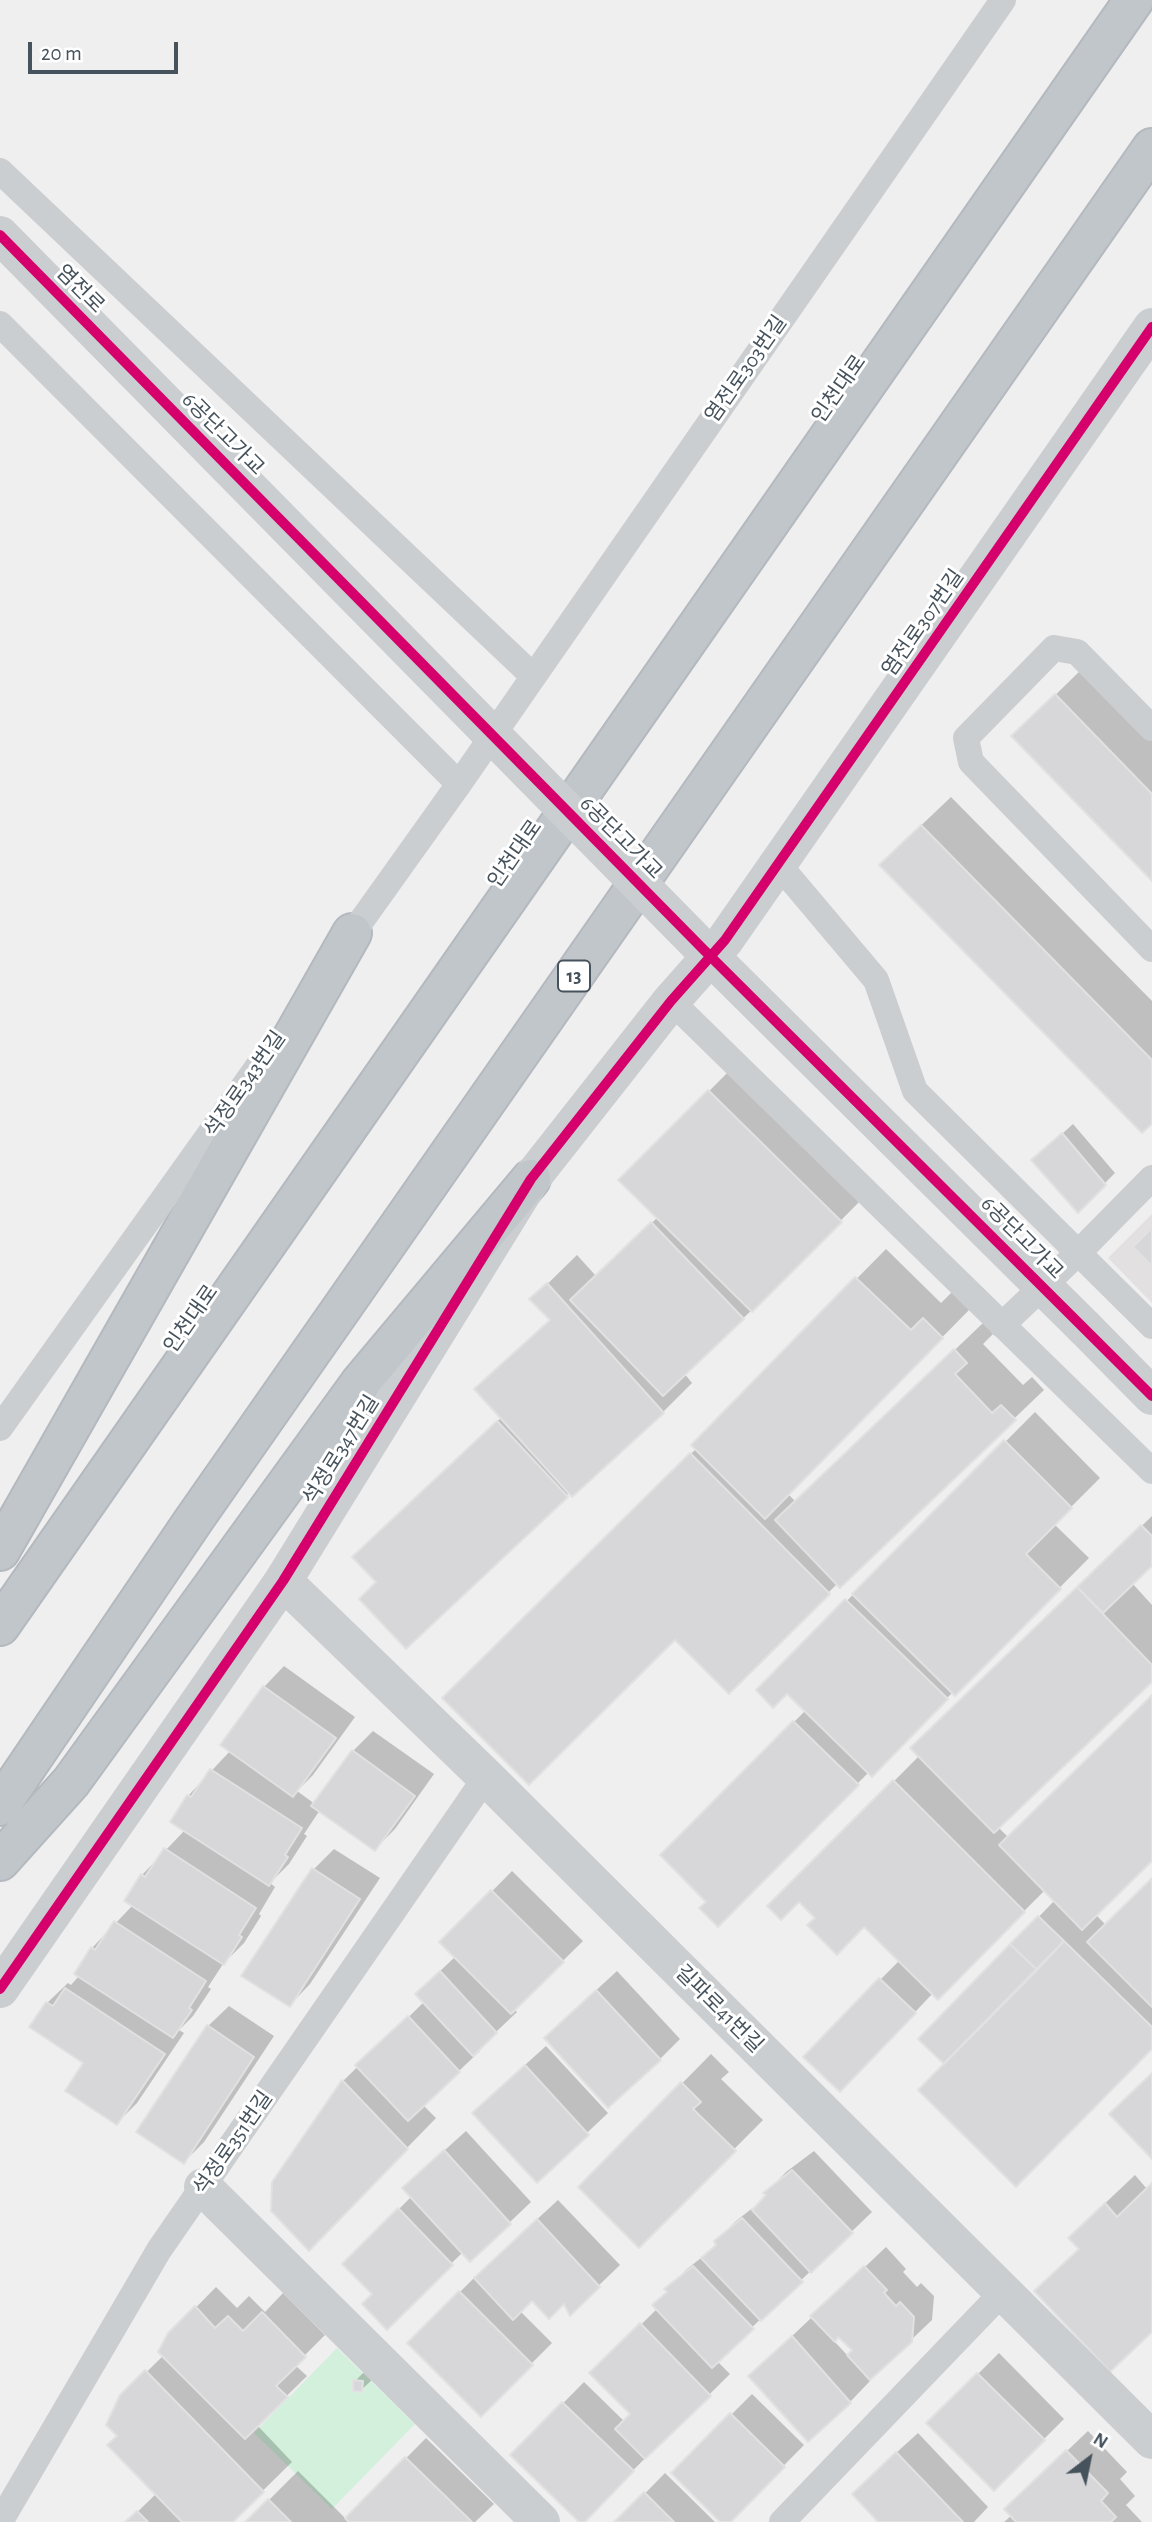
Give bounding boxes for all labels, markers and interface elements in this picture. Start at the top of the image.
scale bar [32,28,182,72]
text: 20 m [41,43,82,64]
street label: 염전로 [51,260,109,318]
street label: 염전로303번길 [700,311,792,427]
street label: 인천대로 [807,350,871,428]
street label: 6공단고가교 [176,387,270,481]
street label: 염전로307번길 [877,565,969,681]
street label: 6공단고가교 [574,791,668,885]
street label: 인천대로 [483,815,547,893]
road number: 13 [558,960,590,992]
street label: 석정로343번길 [199,1026,291,1142]
street label: 6공단고가교 [975,1191,1069,1285]
street label: 인천대로 [159,1280,223,1358]
street label: 석정로347번길 [297,1391,385,1509]
street label: 길파로41번길 [670,1960,768,2058]
street label: 석정로351번길 [188,2086,278,2200]
north arrow [1054,2424,1124,2494]
text: N [1090,2429,1111,2452]

